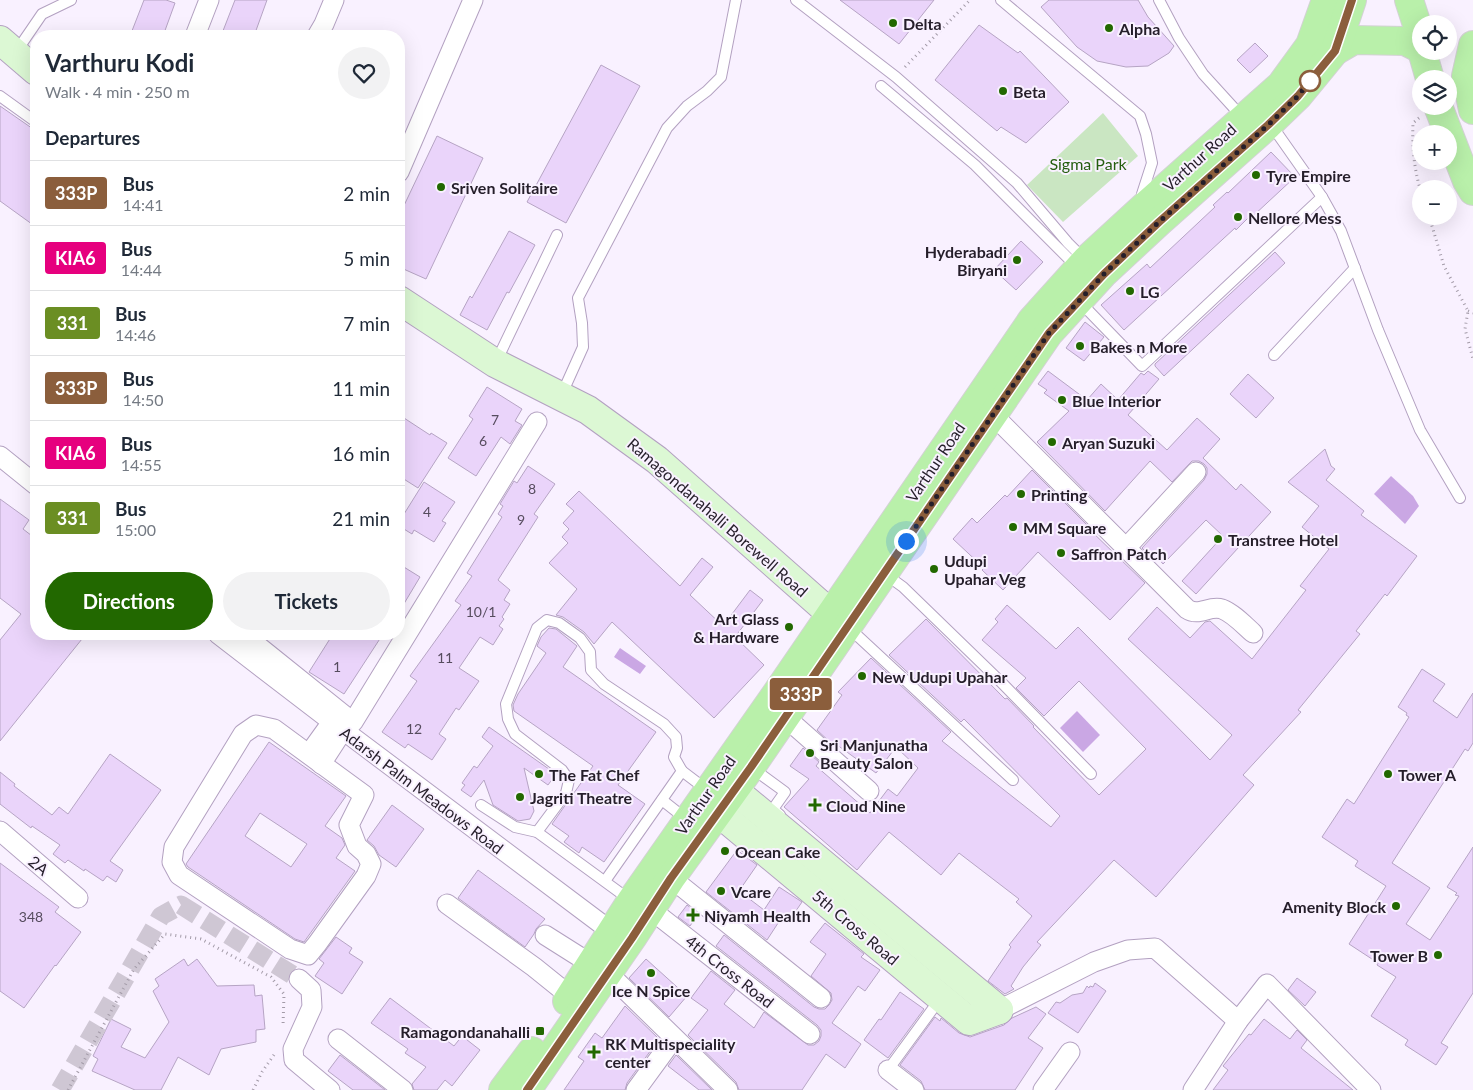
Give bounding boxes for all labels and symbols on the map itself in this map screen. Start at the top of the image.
place label: Delta [903,14,942,33]
marker: Delta [887,17,899,29]
place label: Alpha [1118,19,1160,38]
marker: Alpha [1103,22,1115,34]
unlabelled marker [1299,70,1321,92]
place label: Beta [1013,82,1046,101]
marker: Beta [997,85,1009,97]
street label: Varthur Road [1158,119,1240,195]
park label: Sigma Park [1049,154,1127,173]
place label: Tyre Empire [1266,166,1351,185]
marker: Tyre Empire [1250,169,1262,181]
place label: Sriven Solitaire [451,178,558,197]
marker: Sriven Solitaire [435,181,447,193]
place label: Nellore Mess [1248,208,1341,227]
marker: Nellore Mess [1232,211,1244,223]
place label: Hyderabadi Biryani [925,242,1007,279]
marker: Hyderabadi Biryani [1011,254,1023,266]
place label: LG [1140,282,1160,301]
marker: LG [1124,285,1136,297]
place label: Bakes n More [1090,337,1188,356]
marker: Bakes n More [1074,340,1086,352]
place label: Blue Interior [1072,391,1161,410]
marker: Blue Interior [1056,394,1068,406]
house number: 7 [491,411,499,428]
street label: Varthur Road [901,419,969,505]
house number: 6 [479,432,487,449]
place label: Aryan Suzuki [1061,433,1155,452]
street label: Ramagondanahalli Borewell Road [624,434,812,600]
marker: Aryan Suzuki [1046,436,1058,448]
house number: 8 [528,480,536,497]
place label: Printing [1031,485,1088,504]
marker: Printing [1015,488,1027,500]
house number: 4 [423,503,431,520]
house number: 9 [517,511,525,528]
place label: MM Square [1023,518,1107,537]
marker: MM Square [1007,521,1019,533]
your location [894,529,919,554]
place label: Transtree Hotel [1228,530,1338,549]
marker: Transtree Hotel [1212,533,1224,545]
place label: Saffron Patch [1071,544,1167,563]
marker: Saffron Patch [1055,547,1067,559]
place label: Udupi Upahar Veg [944,551,1026,588]
marker: Udupi Upahar Veg [928,563,940,575]
house number: 10/1 [466,603,496,620]
place label: Art Glass & Hardware [693,609,779,646]
marker: Art Glass & Hardware [783,621,795,633]
house number: 11 [437,649,453,666]
house number: 1 [333,658,341,675]
place label: New Udupi Upahar [872,667,1008,686]
marker: New Udupi Upahar [856,670,868,682]
line badge: 333P [766,678,836,710]
house number: 12 [406,720,422,737]
street label: Adarsh Palm Meadows Road [337,722,507,858]
place label: Sri Manjunatha Beauty Salon [820,735,928,772]
marker: Sri Manjunatha Beauty Salon [804,747,816,759]
street label: Varthur Road [671,752,739,838]
place label: The Fat Chef [549,765,640,784]
place label: Tower A [1398,765,1457,784]
marker: The Fat Chef [533,768,545,780]
marker: Tower A [1382,768,1394,780]
place label: Jagriti Theatre [530,788,633,807]
marker: Jagriti Theatre [514,791,526,803]
place label: Cloud Nine [826,796,906,815]
marker: Cloud Nine [808,798,822,812]
place label: Ocean Cake [735,842,821,861]
marker: Ocean Cake [719,845,731,857]
street label: 2A [25,851,53,879]
place label: Vcare [730,882,771,901]
marker: Vcare [715,885,727,897]
street label: 5th Cross Road [809,885,903,969]
place label: Amenity Block [1281,897,1386,916]
marker: Amenity Block [1390,900,1402,912]
place label: Niyamh Health [704,906,811,925]
house number: 348 [19,908,43,925]
marker: Niyamh Health [686,908,700,922]
street label: 4th Cross Road [682,931,778,1011]
place label: Tower B [1370,946,1428,965]
marker: Tower B [1432,949,1444,961]
marker: Ice N Spice [645,967,657,979]
place label: Ice N Spice [612,981,691,1000]
place label: Ramagondanahalli [400,1022,530,1041]
marker: Ramagondanahalli [534,1025,546,1037]
place label: RK Multispeciality center [605,1034,736,1071]
marker: RK Multispeciality center [587,1045,601,1059]

